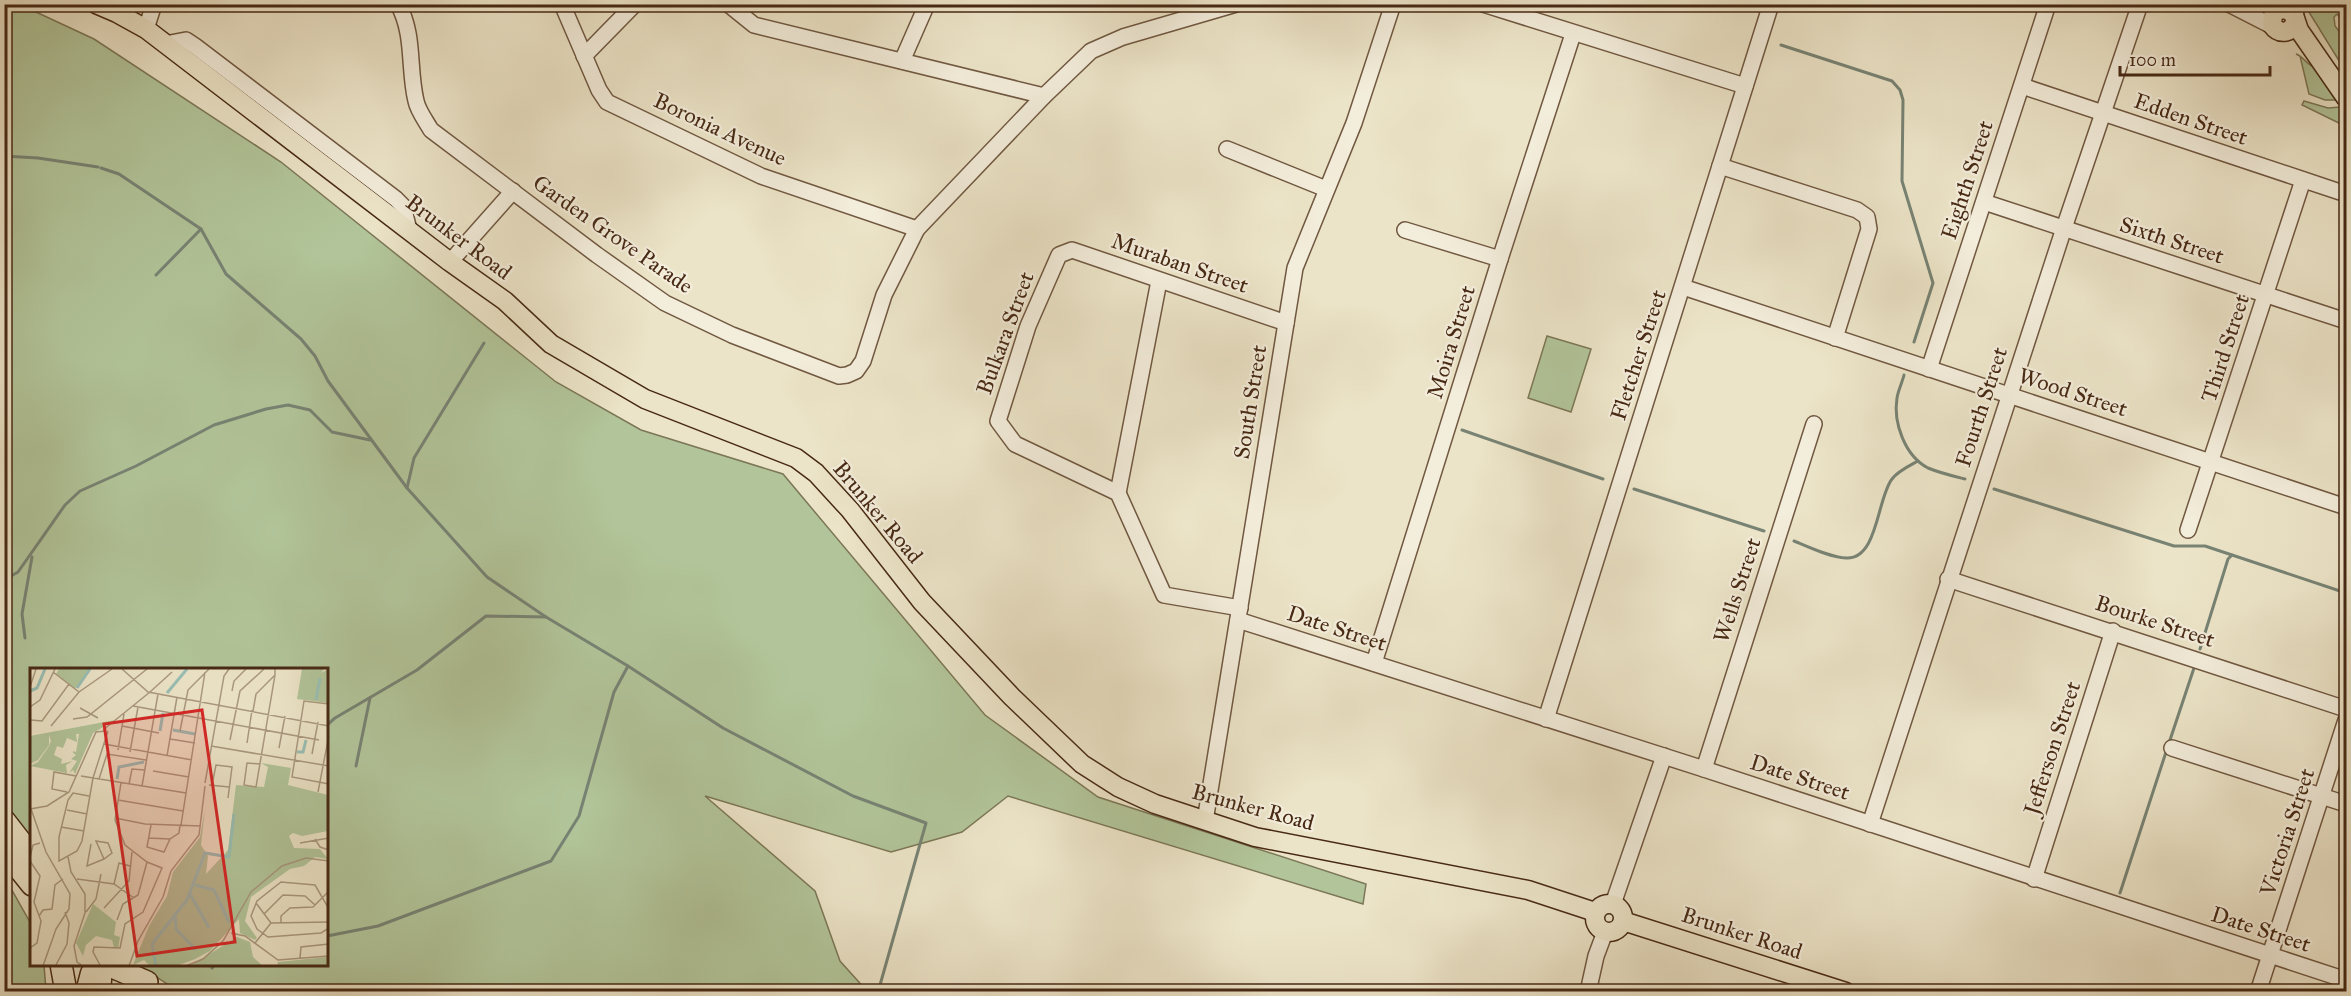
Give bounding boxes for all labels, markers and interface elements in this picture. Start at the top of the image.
scale bar [2120,39,2270,77]
text: 100 m [2129,49,2176,71]
street label: Boronia Avenue [649,87,791,171]
street label: Edden Street [2131,87,2252,151]
street label: Eighth Street [1935,117,1999,243]
street label: Garden Grove Parade [528,169,698,299]
street label: Brunker Road [401,188,517,286]
street label: Sixth Street [2117,210,2228,270]
street label: Muraban Street [1108,227,1252,299]
street label: Bulkara Street [970,268,1040,398]
street label: Moira Street [1421,282,1481,402]
street label: Fletcher Street [1604,286,1672,424]
street label: Third Street [2195,290,2255,405]
street label: South Street [1228,343,1272,461]
street label: Fourth Street [1949,343,2013,470]
street label: Wood Street [2015,362,2131,422]
street label: Brunker Road [827,455,929,569]
street label: Wells Street [1707,534,1767,646]
street label: Bourke Street [2092,589,2218,653]
street label: Date Street [1284,599,1390,657]
inset map [30,668,328,966]
street label: Jefferson Street [2017,678,2086,820]
street label: Date Street [1747,748,1853,806]
street label: Victoria Street [2253,765,2320,900]
street label: Brunker Road [1189,778,1317,836]
street label: Date Street [2208,900,2314,958]
street label: Brunker Road [1678,901,1806,965]

